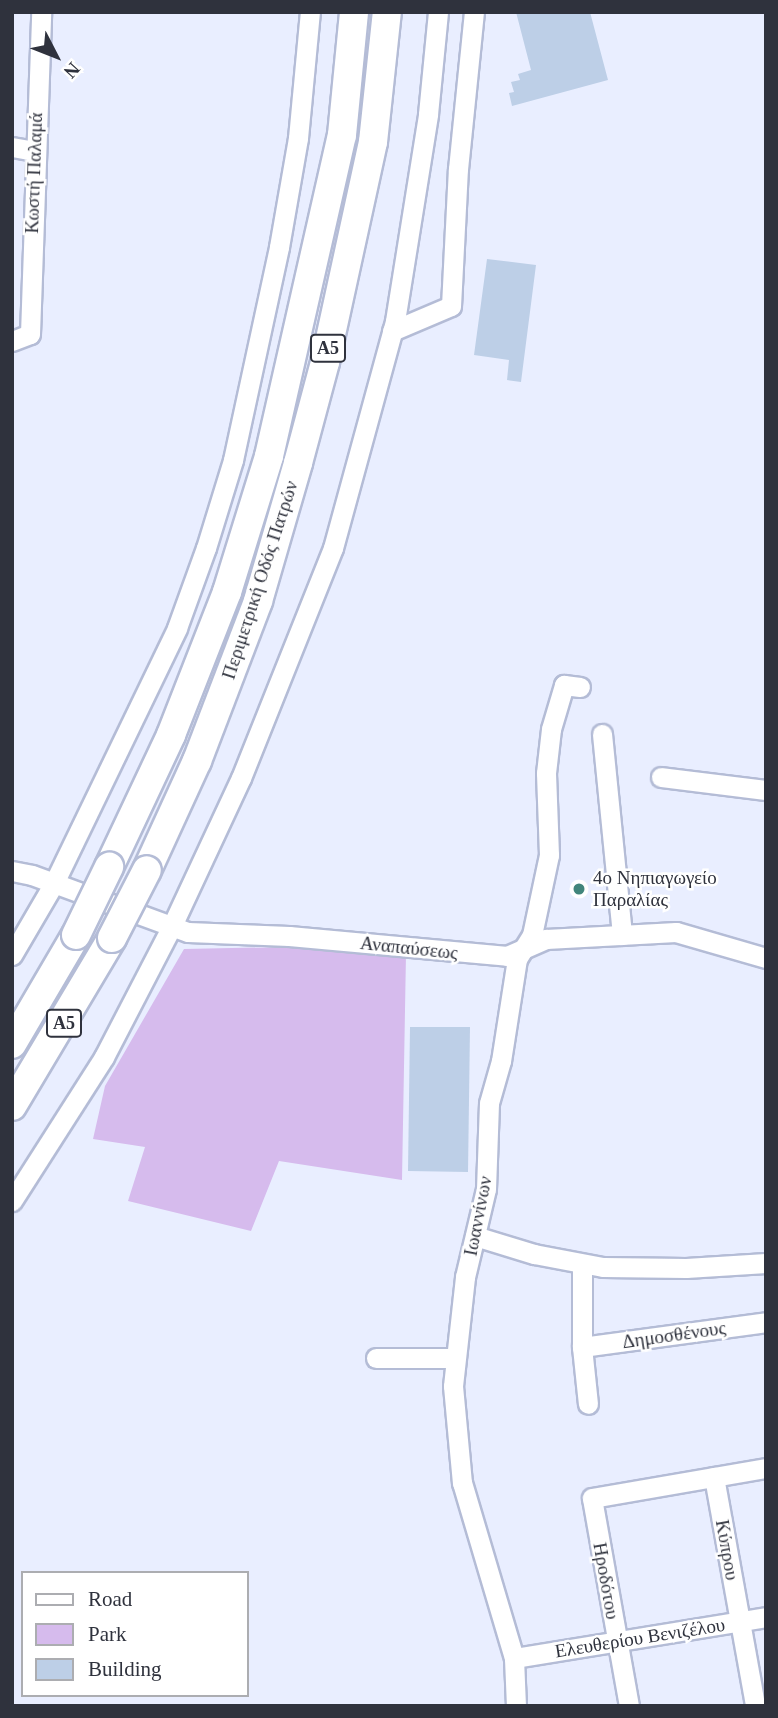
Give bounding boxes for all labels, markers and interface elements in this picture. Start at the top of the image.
north arrow [21,21,91,91]
text: N [60,58,84,83]
street label: Κωστή Παλαμά [20,112,48,234]
road number: Α5 [309,334,347,362]
street label: Περιμετρική Οδός Πατρών [217,478,303,682]
place label: 4o Νηπιαγωγείο Παραλίας [593,867,717,911]
marker: 4o Νηπιαγωγείο Παραλίας [571,881,587,897]
street label: Αναπαύσεως [359,932,459,964]
road number: Α5 [45,1008,83,1038]
street label: Ιωαννίνων [459,1174,497,1258]
street label: Δημοσθένους [621,1316,727,1354]
street label: Κύπρου [710,1518,744,1582]
street label: Ηροδότου [588,1541,624,1621]
legend [21,1571,248,1697]
text: Road [88,1587,132,1611]
street label: Ελευθερίου Βενιζέλου [553,1613,727,1663]
text: Park [88,1622,127,1646]
text: Building [88,1657,162,1681]

